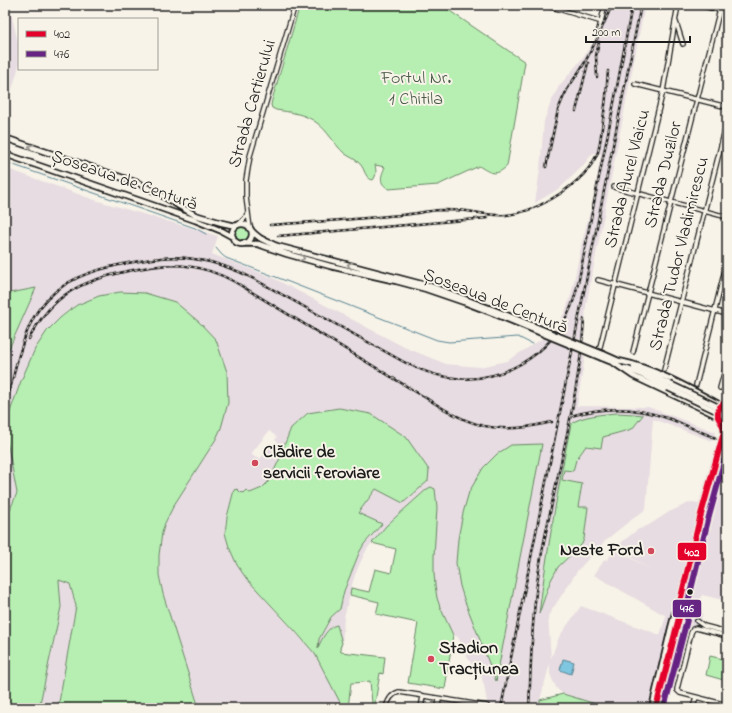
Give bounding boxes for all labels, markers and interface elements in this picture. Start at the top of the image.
legend [18,18,158,70]
scale bar [586,18,690,44]
text: 200 m [592,24,621,42]
text: 402 [54,26,70,44]
street label: Strada Cartierului [222,37,284,171]
text: 476 [54,46,70,64]
park label: Fortul Nr. 1 Chitila [380,66,451,113]
street label: Strada Aurel Vlaicu [598,107,658,251]
street label: Strada Duzilor [638,118,690,231]
one-way arrow [27,143,34,152]
street label: Șoseaua de Centură [48,144,200,218]
street label: Strada Tudor Vladimirescu [643,154,717,354]
one-way arrow [298,253,305,262]
one-way arrow [347,261,354,270]
street label: Șoseaua de Centură [419,262,571,342]
place label: Clădire de servicii feroviare [263,440,381,487]
marker: Clădire de servicii feroviare [250,458,260,468]
place label: Neste Ford [560,538,644,564]
line badge: 402 [677,542,707,561]
text: 402 [684,545,700,561]
marker: Neste Ford [646,546,656,556]
unlabelled marker [685,587,695,597]
line badge: 476 [672,599,702,618]
text: 476 [679,601,694,617]
place label: Stadion Tracțiunea [439,636,519,683]
marker: Stadion Tracțiunea [426,654,436,664]

